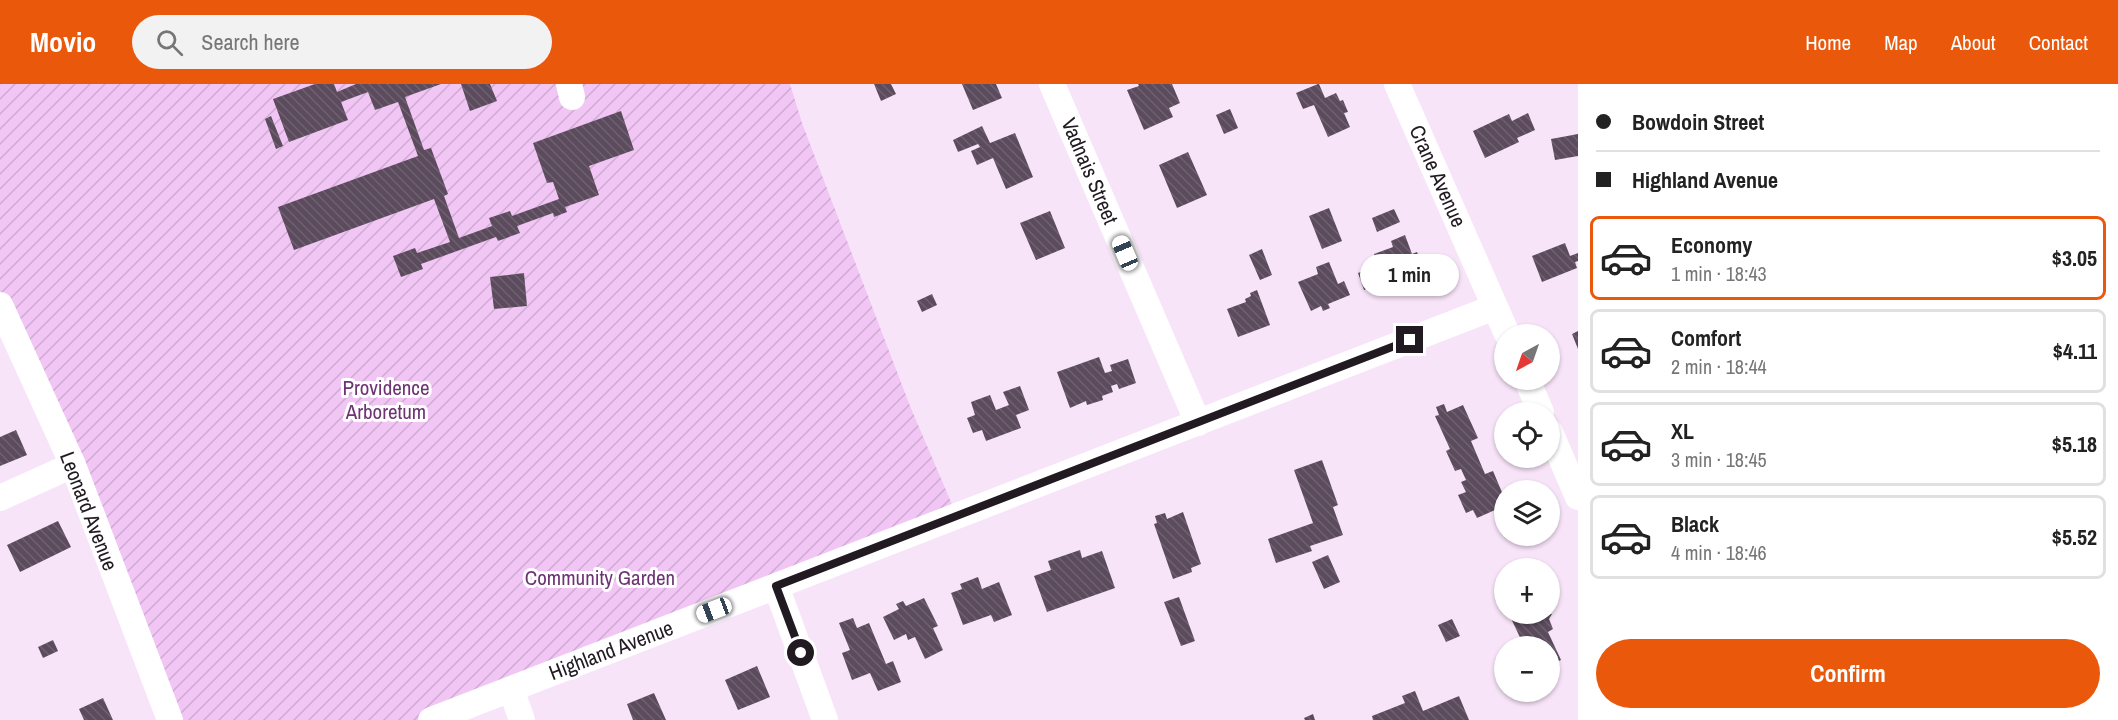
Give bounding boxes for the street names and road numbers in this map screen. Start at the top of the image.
street label: Vadnais Street [1055,113,1125,229]
street label: Crane Avenue [1403,120,1473,232]
street label: Leonard Avenue [53,447,125,575]
street label: Highland Avenue [545,613,677,687]

